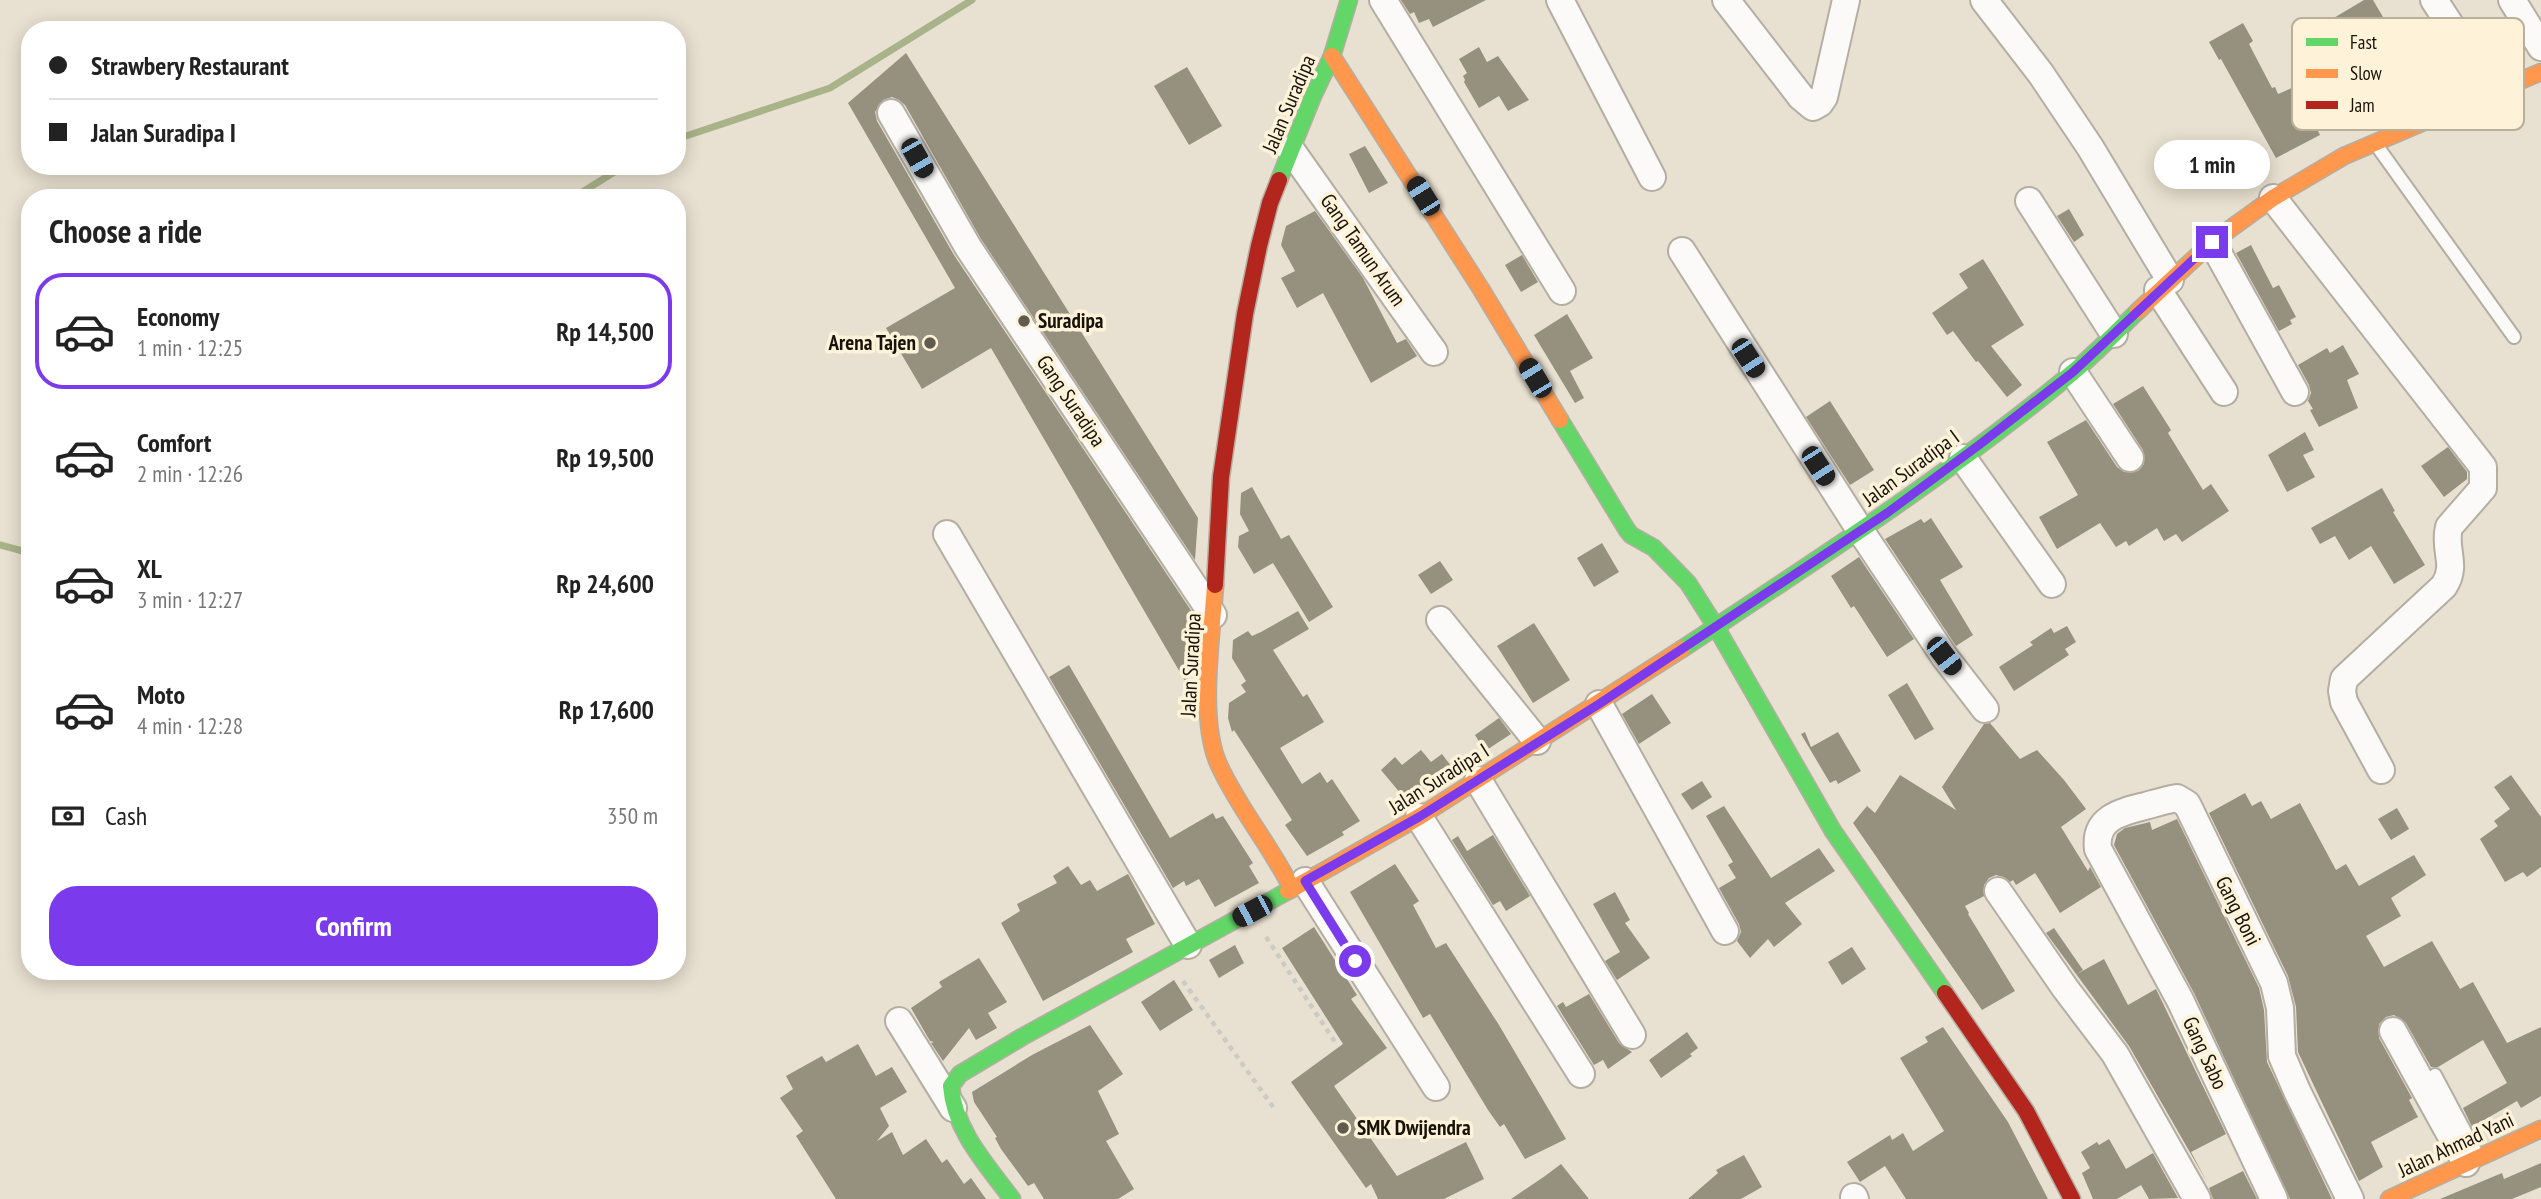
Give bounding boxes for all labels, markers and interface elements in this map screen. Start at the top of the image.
legend [2292,18,2524,130]
text: Fast [2350,30,2378,54]
text: Strawbery Restaurant [91,49,289,82]
street label: Jalan Suradipa [1255,51,1321,158]
text: Slow [2350,61,2383,85]
text: Jam [2349,93,2375,117]
text: Jalan Suradipa I [91,116,236,149]
car [898,135,937,181]
callout: 1 min [2154,140,2270,190]
text: 1 min [2189,150,2235,179]
car [1403,173,1444,219]
street label: Gang Tamun Arum [1315,188,1412,311]
text: Choose a ride [49,210,202,252]
route end [2196,226,2228,258]
icon: car [53,300,116,363]
text: Economy [137,300,219,333]
place label: Suradipa [1038,307,1104,334]
marker: Suradipa [1016,313,1032,329]
text: Rp 14,500 [556,315,654,348]
place label: Arena Tajen [828,329,916,356]
text: 1 min · 12:25 [137,333,243,362]
marker: Arena Tajen [922,335,938,351]
car [1728,335,1769,381]
street label: Gang Suradipa [1031,350,1112,452]
car [1516,355,1555,401]
street label: Jalan Suradipa I [1856,423,1964,512]
icon: car [53,426,116,489]
text: Comfort [137,426,211,459]
text: Rp 19,500 [556,441,654,474]
car [1798,443,1839,489]
text: 2 min · 12:26 [137,459,243,488]
icon: car [53,552,116,615]
text: XL [137,552,162,585]
text: Rp 24,600 [556,567,654,600]
text: 3 min · 12:27 [137,585,243,614]
street label: Jalan Suradipa [1174,612,1207,719]
car [1923,633,1966,679]
icon: car [53,678,116,741]
text: Moto [137,678,185,711]
text: Rp 17,600 [559,693,654,726]
text: 4 min · 12:28 [137,711,243,740]
street label: Jalan Suradipa I [1383,737,1494,821]
icon: cash [49,797,87,835]
text: Cash [105,799,147,832]
text: 350 m [607,801,658,830]
street label: Gang Boni [2210,872,2267,950]
button: Confirm [49,886,658,966]
car [1229,892,1276,930]
route start [1339,945,1371,977]
street label: Gang Sabo [2177,1012,2234,1093]
street label: Jalan Ahmad Yani [2393,1106,2518,1184]
place label: SMK Dwijendra [1357,1114,1471,1141]
marker: SMK Dwijendra [1335,1120,1351,1136]

